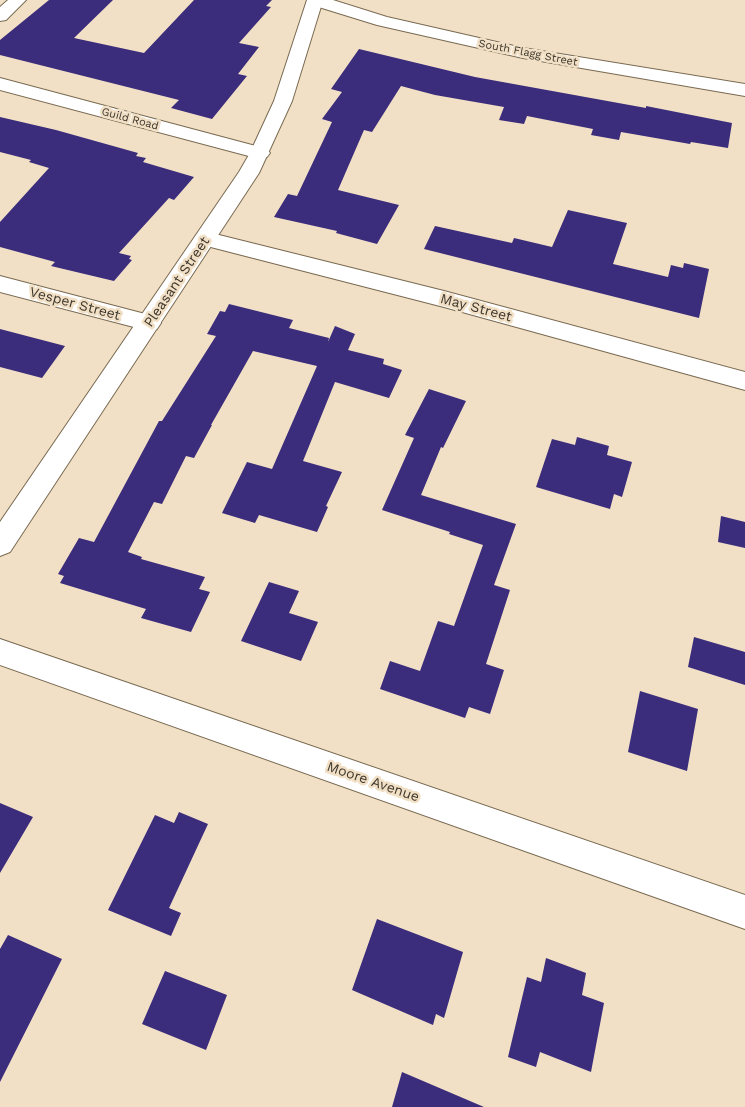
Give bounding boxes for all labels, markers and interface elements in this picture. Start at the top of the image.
street label: South Flagg Street [477,37,579,69]
street label: Guild Road [100,105,160,133]
street label: Pleasant Street [141,234,213,330]
street label: Vesper Street [28,284,122,324]
street label: May Street [438,290,514,326]
street label: Moore Avenue [325,758,421,806]

